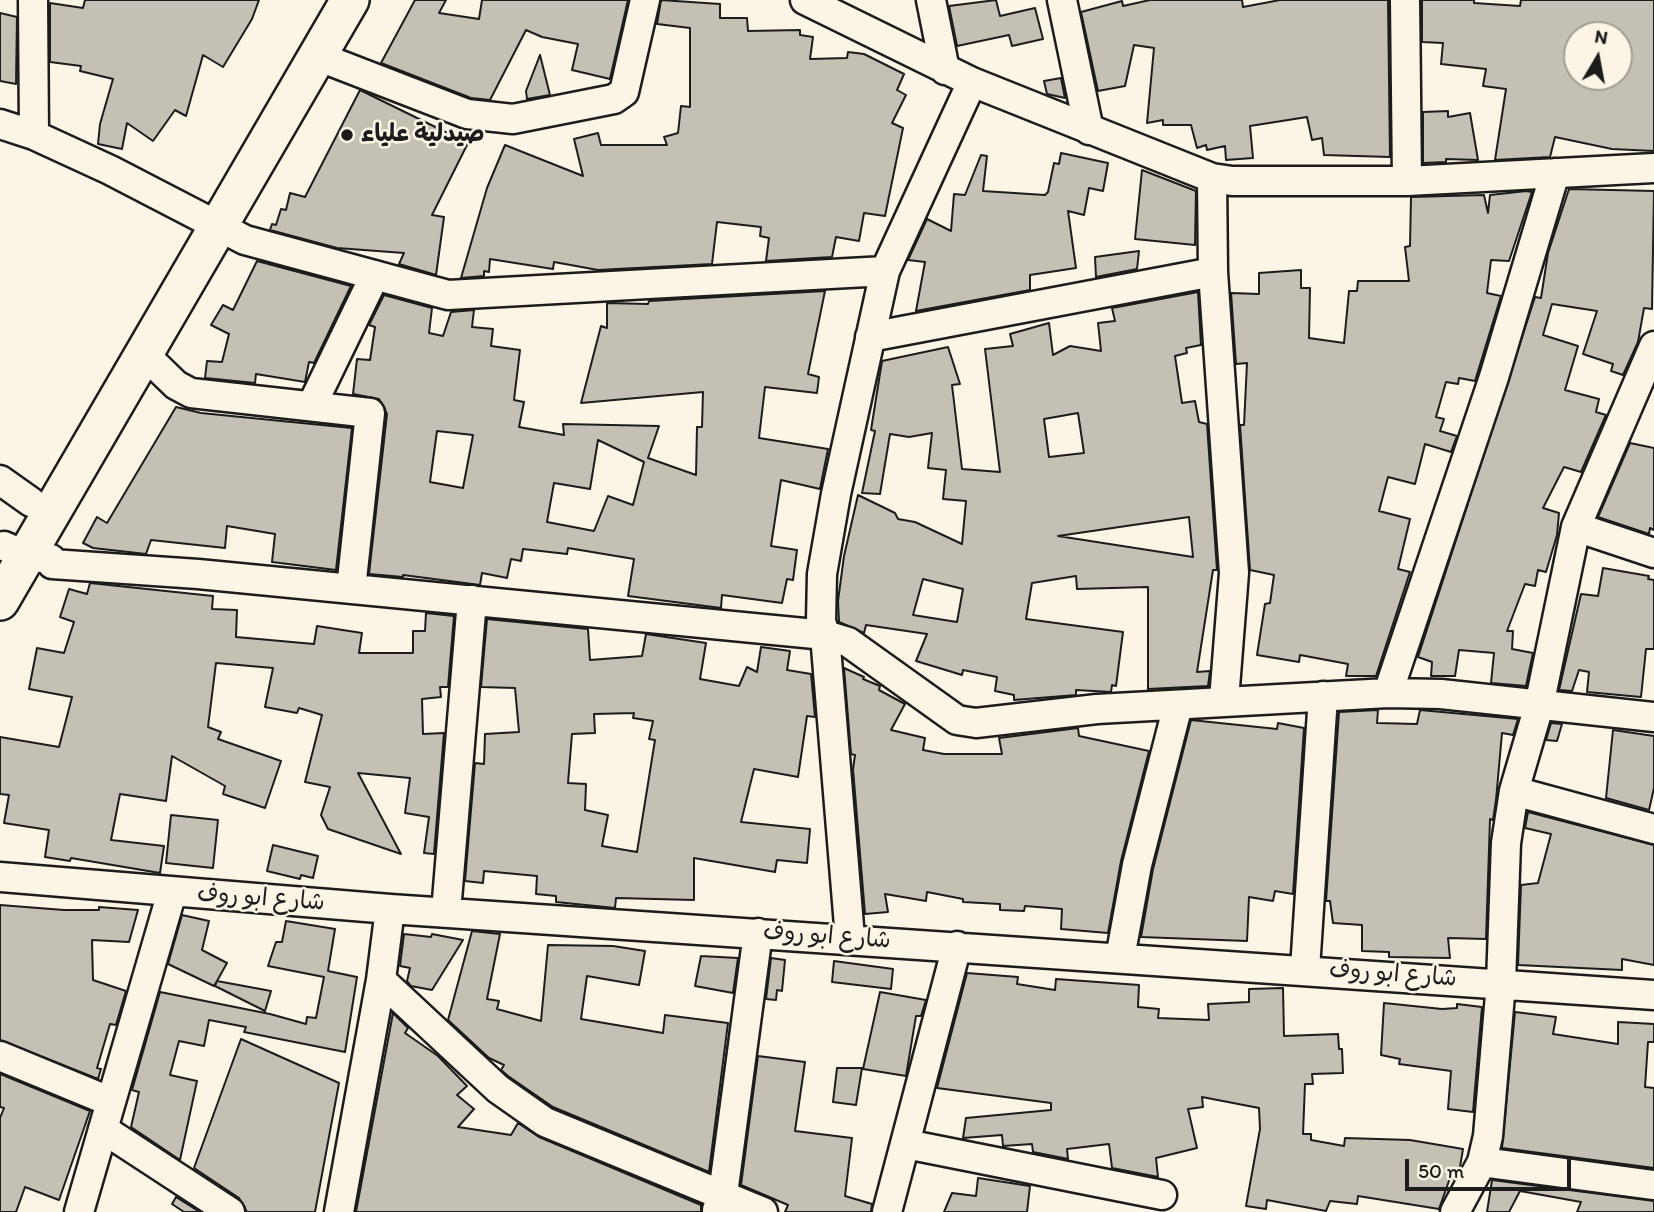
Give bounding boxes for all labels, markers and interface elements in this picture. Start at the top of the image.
north arrow [1563,21,1633,91]
text: N [1593,24,1610,49]
place label: صيدلية علياء [361,121,484,149]
marker: صيدلية علياء [339,127,355,143]
street label: شارع ابو روف [196,880,326,918]
street label: شارع ابو روف [762,918,892,956]
street label: شارع ابو روف [1328,956,1458,994]
scale bar [1409,1146,1575,1190]
text: 50 m [1418,1158,1464,1183]

